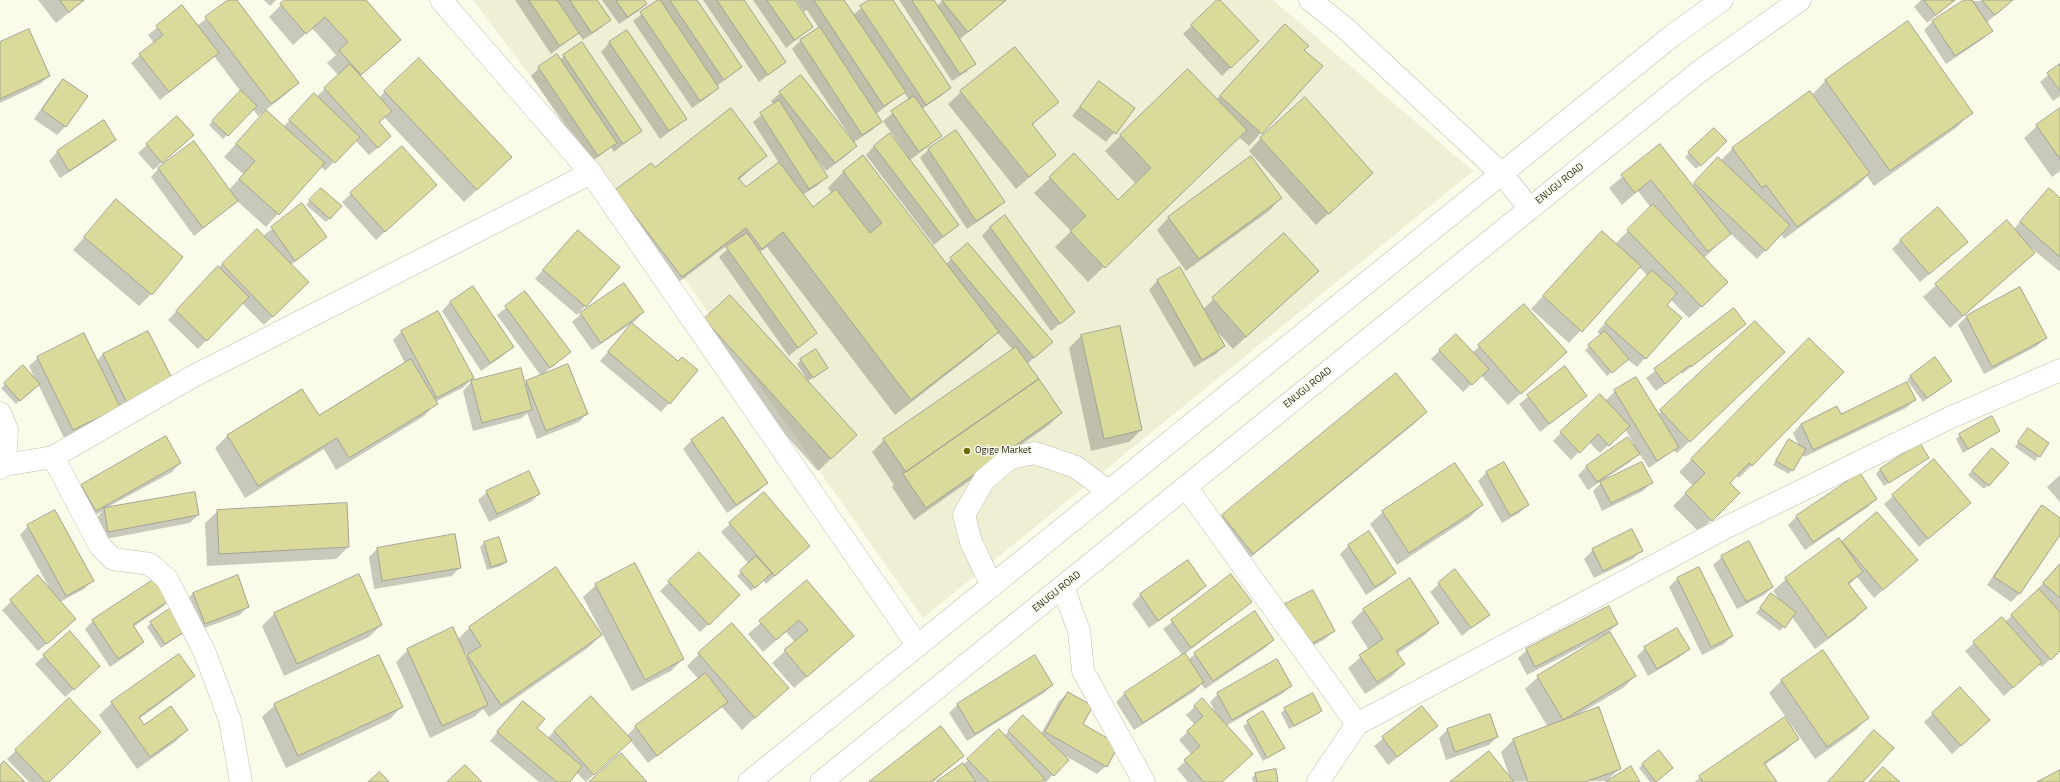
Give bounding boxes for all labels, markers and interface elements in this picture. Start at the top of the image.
street label: ENUGU ROAD [1533,161,1587,207]
street label: ENUGU ROAD [1281,365,1335,411]
place label: Ogige Market [975,445,1031,457]
marker: Ogige Market [962,446,972,456]
street label: ENUGU ROAD [1030,569,1084,615]

